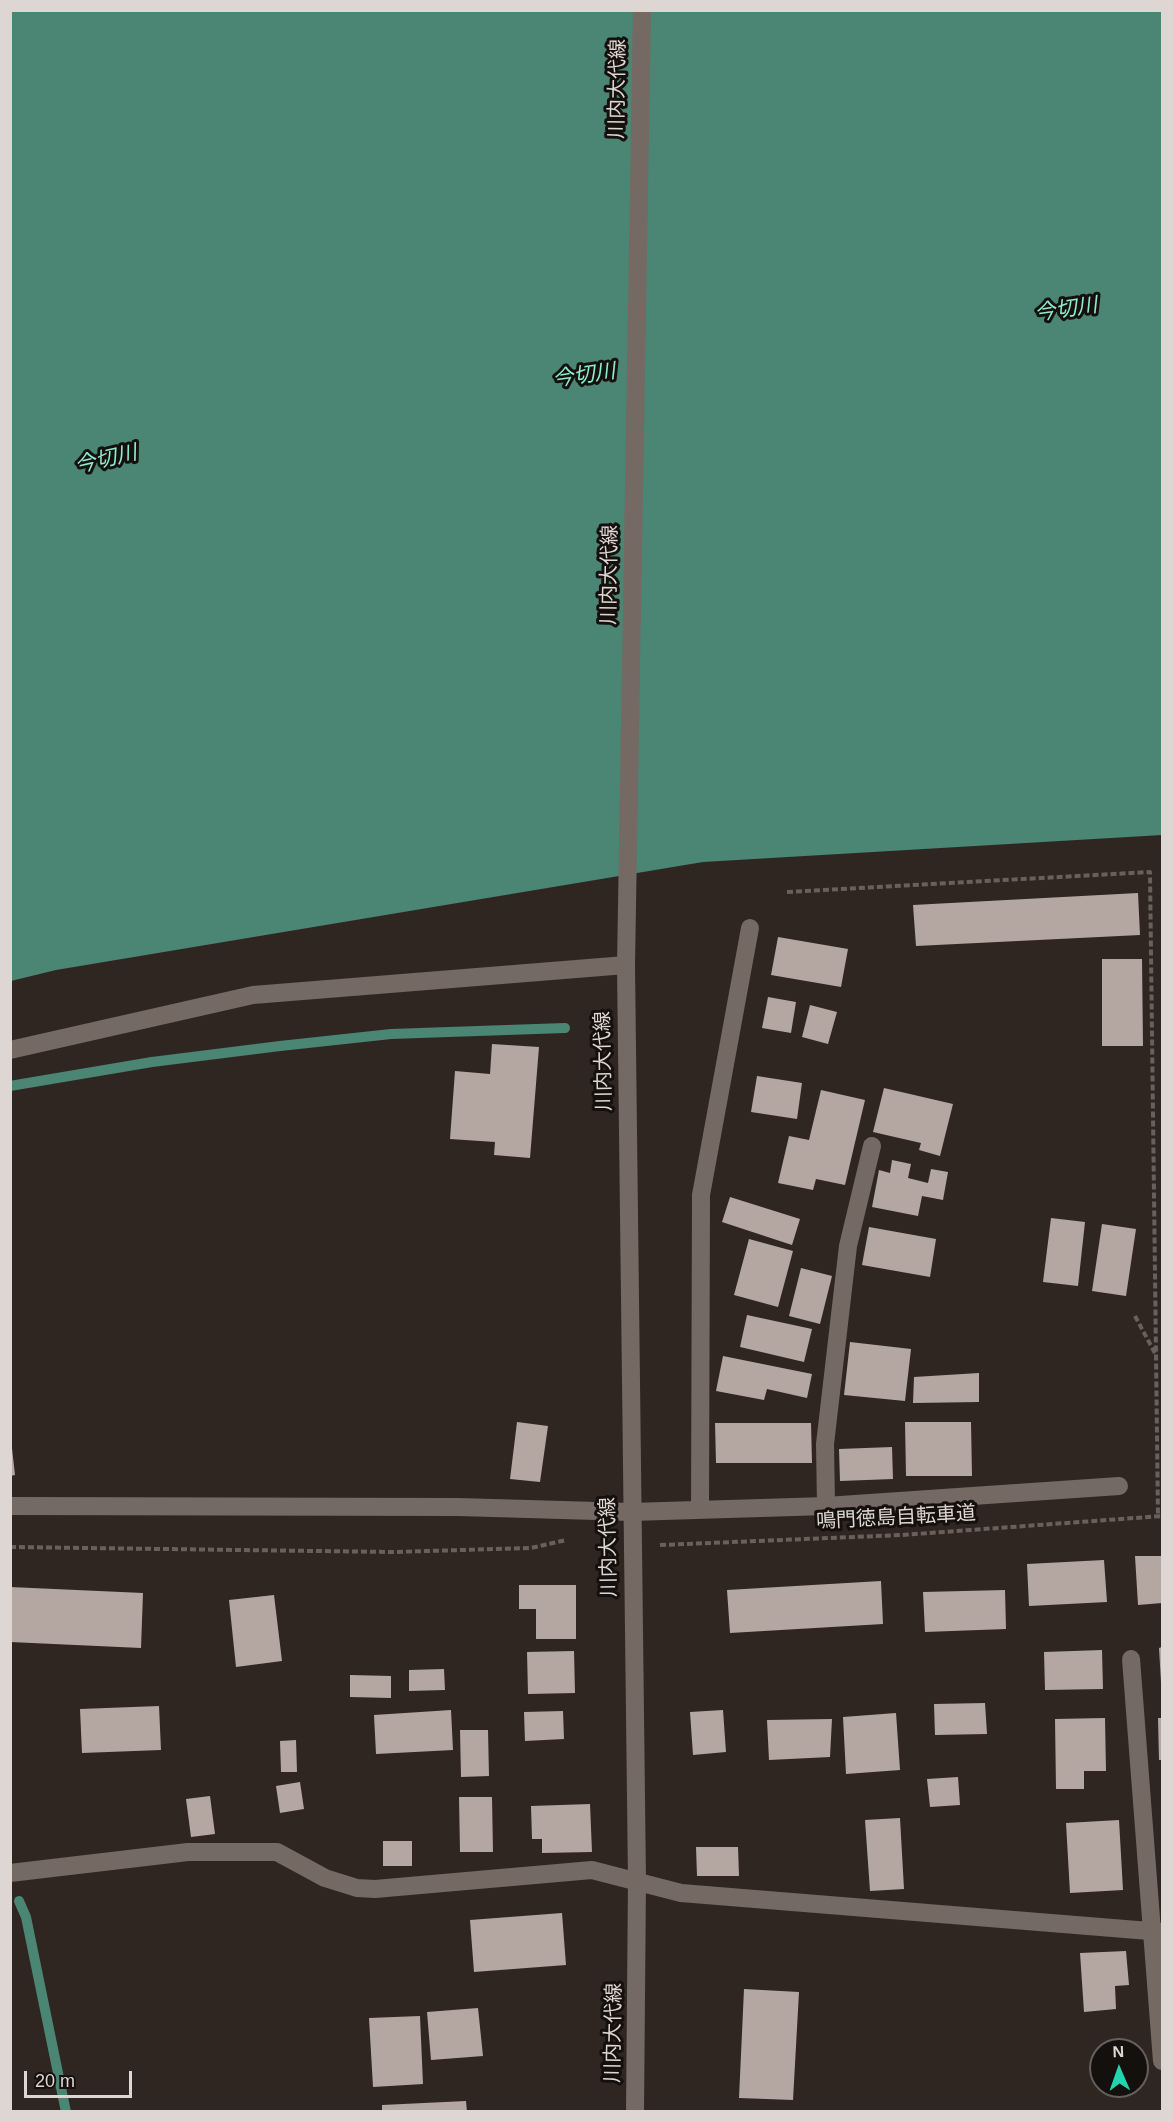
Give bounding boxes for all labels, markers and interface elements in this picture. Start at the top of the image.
street label: 川内大代線 [605,39,631,139]
water label: 今切川 [1033,293,1099,327]
water label: 今切川 [551,359,617,393]
water label: 今切川 [72,441,140,479]
street label: 川内大代線 [597,525,623,625]
street label: 川内大代線 [591,1011,617,1111]
street label: 川内大代線 [596,1497,622,1597]
street label: 鳴門徳島自転車道 [815,1502,977,1534]
street label: 川内大代線 [601,1983,627,2083]
north arrow [1089,2038,1149,2098]
text: N [1112,2043,1124,2060]
scale bar [27,2059,135,2097]
text: 20 m [35,2071,75,2091]

